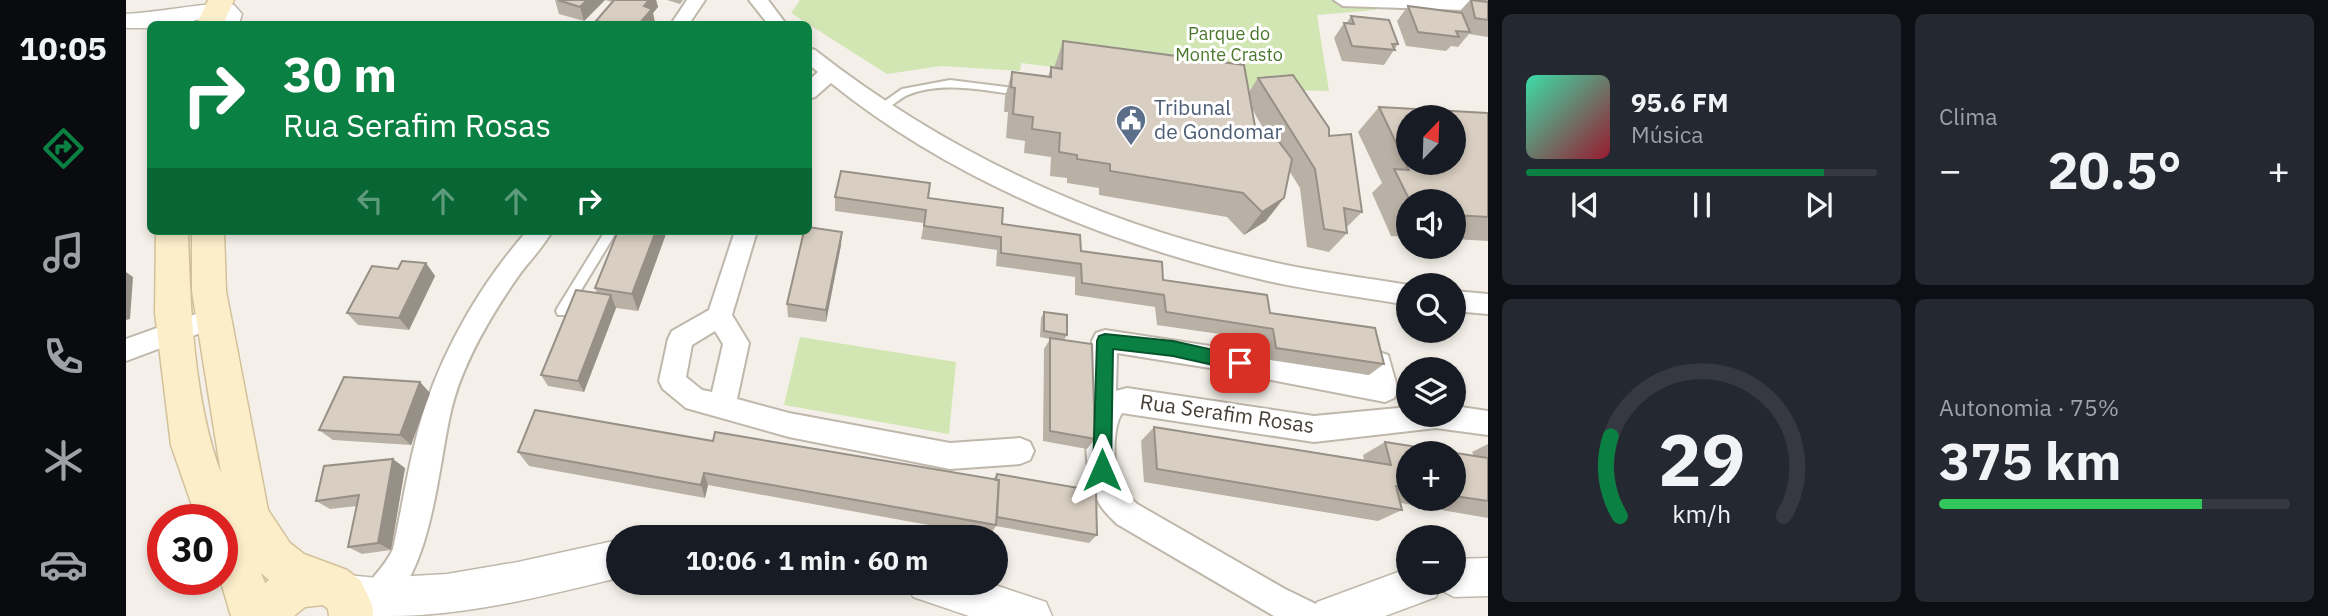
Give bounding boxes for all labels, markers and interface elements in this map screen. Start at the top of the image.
park label: Parque do Monte Crasto [1175,22,1283,66]
text: 10:05 [19,27,107,69]
text: 30 m [283,42,397,105]
icon: right [168,49,259,140]
text: 95.6 FM [1631,85,1729,119]
place label: Tribunal de Gondomar [1154,93,1282,145]
text: Clima [1939,101,1998,131]
public building icon: Tribunal de Gondomar [1114,103,1148,147]
text: Rua Serafim Rosas [283,104,551,146]
north arrow [1396,105,1466,175]
map controls [1396,105,1466,595]
text: Música [1631,119,1704,149]
icon: directions [39,124,88,173]
text: 20.5° [2047,136,2182,203]
text: − [1939,145,1962,194]
text: + [2267,145,2290,194]
icon: left [351,182,389,220]
icon: ahead [424,182,462,220]
icon: ahead [497,182,535,220]
icon: right [570,182,608,220]
icon: previous [1566,186,1604,224]
icon: pause [1683,186,1721,224]
icon: next [1800,186,1838,224]
button: sound [1396,189,1466,259]
icon: music [39,228,88,277]
button: search [1396,273,1466,343]
icon: phone [39,332,88,381]
pin [1210,333,1270,393]
icon: arrive [1221,344,1259,382]
button: layers [1396,357,1466,427]
street label: Rua Serafim Rosas [1138,387,1316,439]
text: Autonomia · 75% [1939,392,2119,422]
text: 29 [1658,412,1745,507]
text: 375 km [1939,427,2121,494]
position arrow [1065,433,1139,507]
icon: climate [39,436,88,485]
button: + [1396,441,1466,511]
text: km/h [1672,497,1731,530]
speed limit sign: 30 [147,504,238,595]
button: − [1396,525,1466,595]
icon: car [39,540,88,589]
text: 10:06 · 1 min · 60 m [686,543,928,577]

